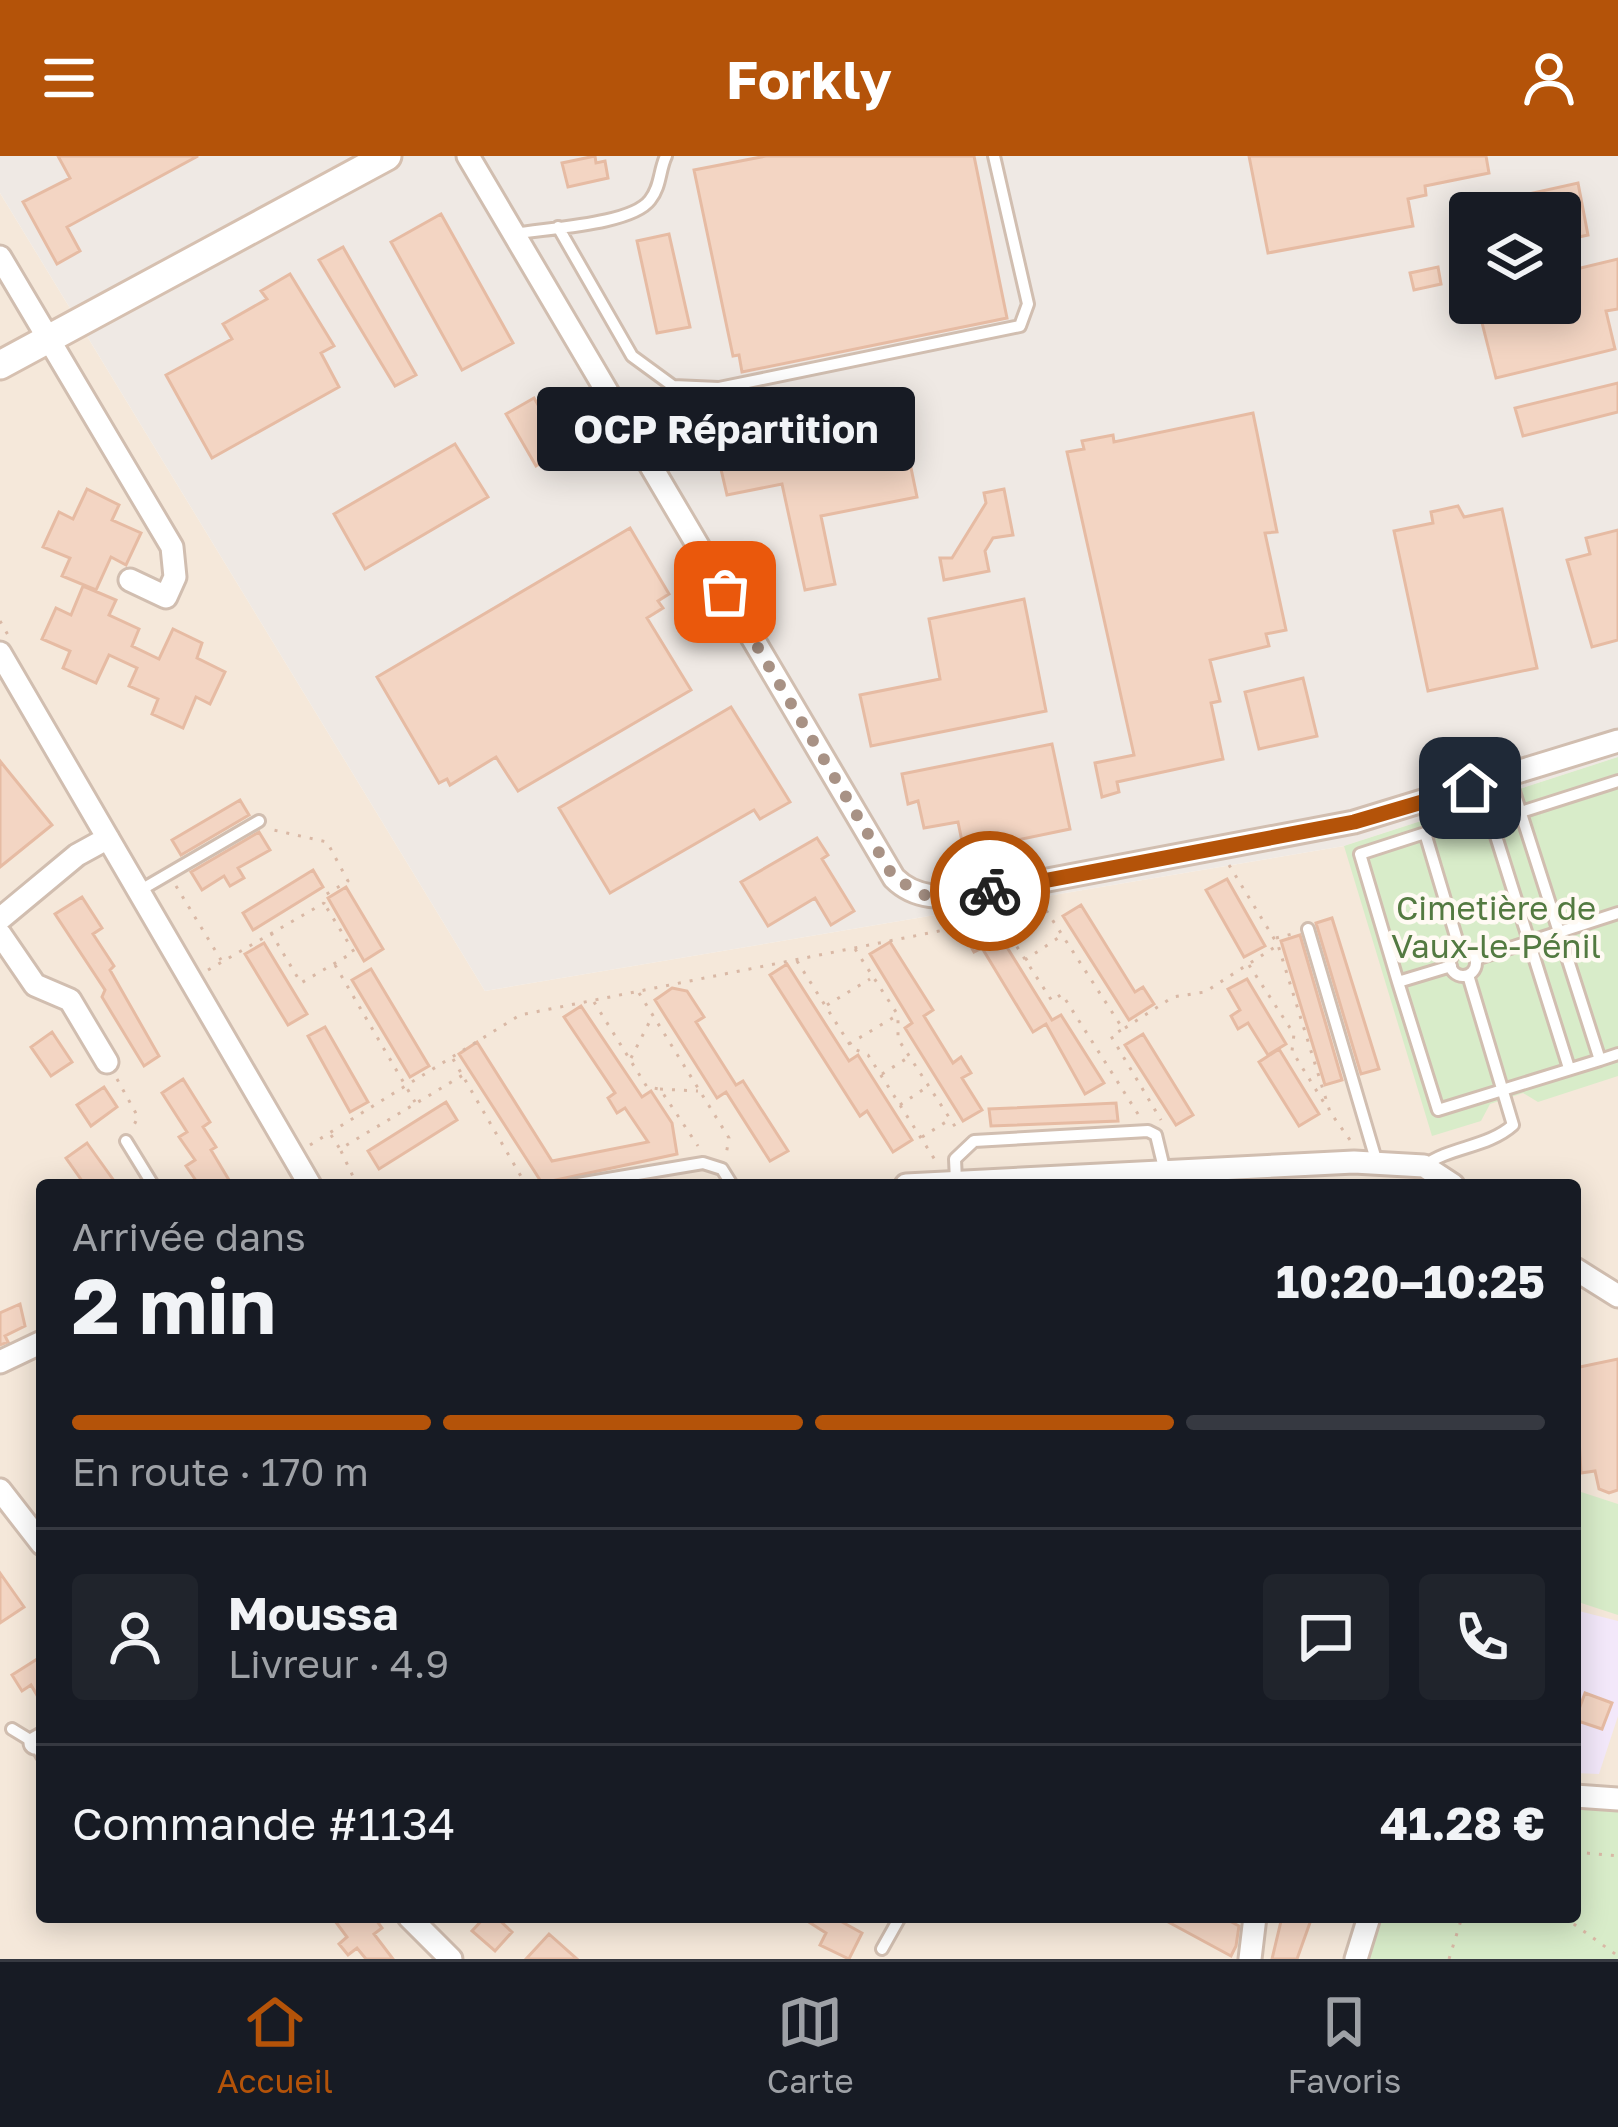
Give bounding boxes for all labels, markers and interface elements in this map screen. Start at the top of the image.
icon: menu [36,45,102,111]
icon: person [1516,45,1582,111]
text: Forkly [726,46,892,111]
map controls [1449,192,1581,324]
button: layers [1449,192,1581,324]
callout: OCP Répartition [536,388,914,472]
text: OCP Répartition [573,405,879,452]
pin [674,541,776,643]
icon: bag [692,559,758,625]
pin [1419,737,1521,839]
icon: home [1437,755,1503,821]
courier [930,831,1050,951]
icon: bike [957,858,1023,924]
park label: Cimetière de Vaux-le-Pénil [1391,888,1601,965]
text: Arrivée dans [72,1213,306,1260]
text: 10:20–10:25 [1276,1254,1545,1308]
text: 2 min [72,1258,276,1351]
text: En route · 170 m [72,1448,369,1495]
button: person [72,1574,198,1700]
button: chat [1263,1574,1389,1700]
button: phone [1419,1574,1545,1700]
text: Moussa [228,1586,398,1640]
text: Livreur · 4.9 [228,1640,449,1687]
text: Commande #1134 [72,1796,455,1850]
text: 41.28 € [1380,1796,1545,1850]
tab: Accueil [217,1989,333,2100]
tab: Carte [767,1989,854,2100]
tab: Favoris [1287,1989,1401,2100]

